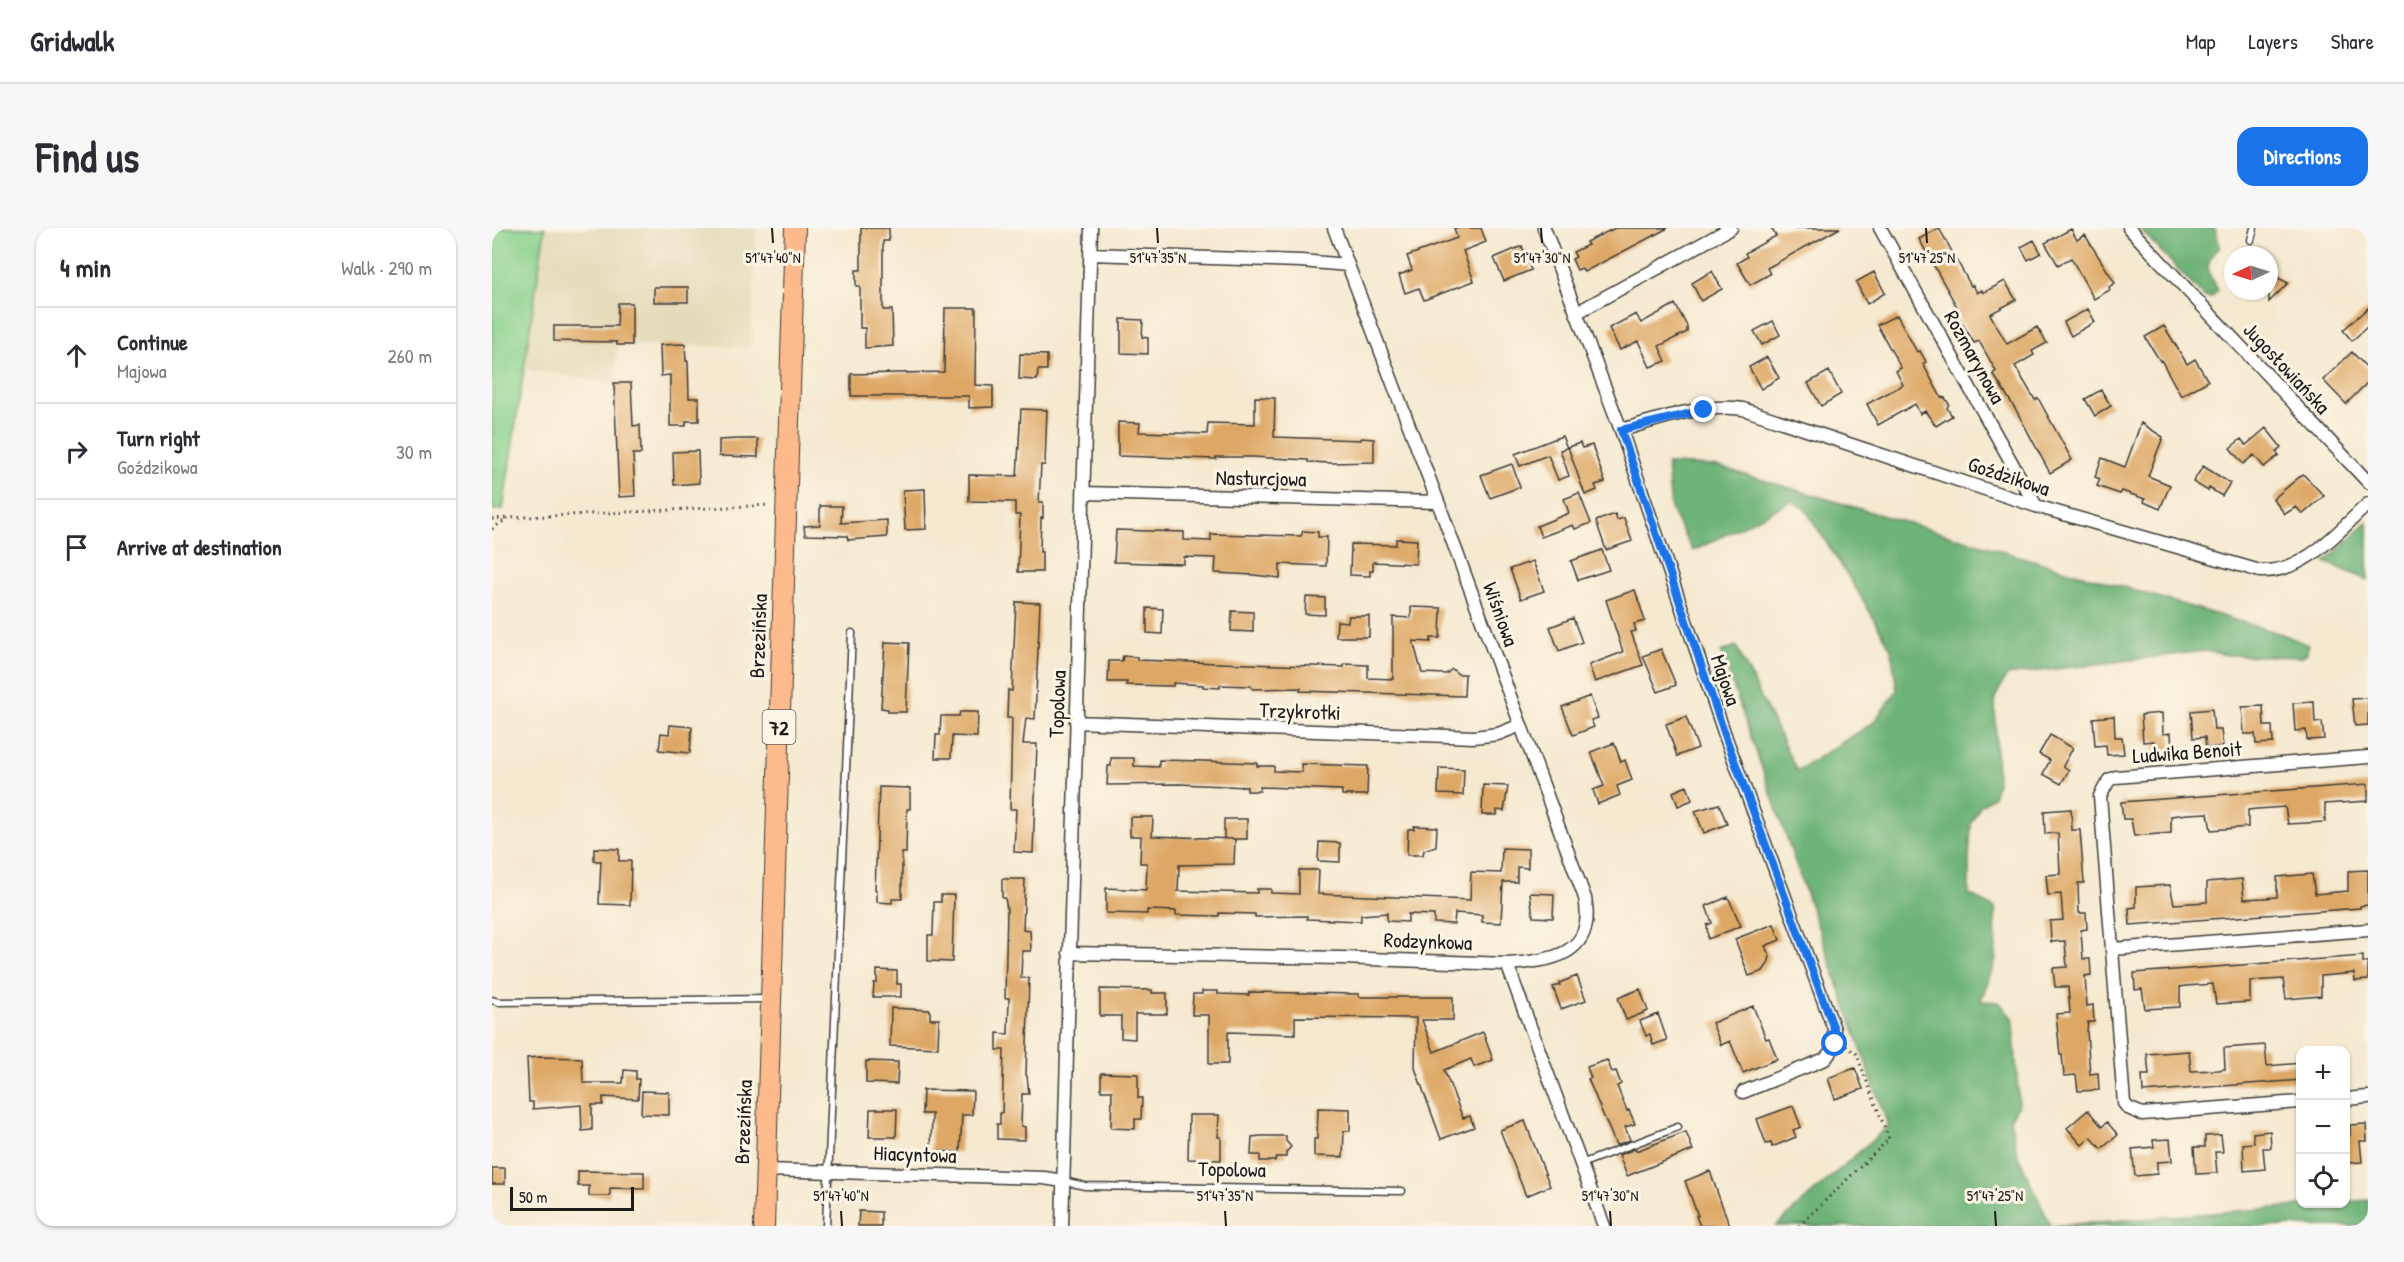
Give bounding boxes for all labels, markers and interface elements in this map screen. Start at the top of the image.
text: Gridwalk [30,22,114,60]
text: Map [2186,27,2215,56]
text: Layers [2248,27,2298,56]
text: Share [2331,27,2374,56]
button: Directions [2237,127,2368,186]
text: Find us [36,128,139,185]
north arrow [2224,246,2278,300]
text: 51°47'40"N [745,247,801,268]
text: 51°47'35"N [1130,247,1186,268]
text: 51°47'30"N [1514,247,1570,268]
text: 51°47'25"N [1899,247,1955,268]
text: 4 min [60,250,111,285]
text: Walk · 290 m [341,254,432,281]
street label: Rozmarynowa [1938,305,2012,409]
street label: Jugosłowiańska [2237,316,2337,420]
text: Continue [117,327,188,357]
icon: ahead [60,339,93,372]
text: 260 m [388,342,432,369]
text: Majowa [117,357,167,384]
route end [1690,396,1716,422]
text: Turn right [117,423,200,453]
icon: right [60,435,93,468]
text: 30 m [396,438,432,465]
street label: Goździkowa [1964,449,2054,503]
text: Goździkowa [117,453,198,480]
street label: Nasturcjowa [1215,463,1307,493]
icon: arrive [60,531,93,564]
text: Arrive at destination [117,532,282,562]
street label: Wiśniowa [1476,578,1526,650]
street label: Brzezińska [742,593,774,679]
street label: Majowa [1704,651,1748,709]
street label: Topolowa [1041,670,1073,738]
street label: Trzykrotki [1259,695,1341,727]
road number: 72 [762,710,796,744]
street label: Ludwika Benoit [2131,734,2243,770]
street label: Rodzynkowa [1383,925,1473,957]
route start [1821,1030,1847,1056]
map controls [2296,1046,2350,1208]
button: + [2296,1046,2350,1100]
street label: Brzezińska [727,1079,759,1165]
button: − [2296,1100,2350,1154]
street label: Hiacyntowa [873,1138,957,1170]
street label: Topolowa [1198,1154,1266,1184]
button: locate [2296,1154,2350,1208]
scale bar [510,1184,634,1212]
text: 51°47'40"N [813,1185,869,1206]
text: 51°47'35"N [1197,1185,1253,1206]
text: 51°47'30"N [1582,1185,1638,1206]
text: 51°47'25"N [1967,1185,2023,1206]
text: 50 m [519,1186,548,1208]

